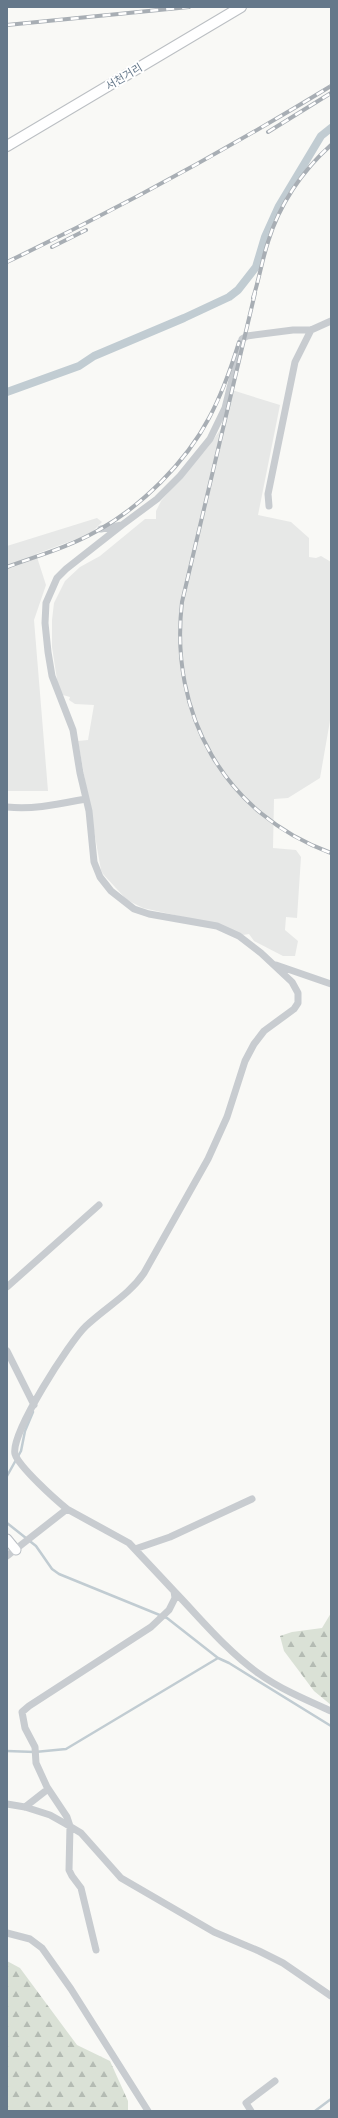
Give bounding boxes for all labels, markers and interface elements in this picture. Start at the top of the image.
street label: 서천거리 [103,61,145,93]

